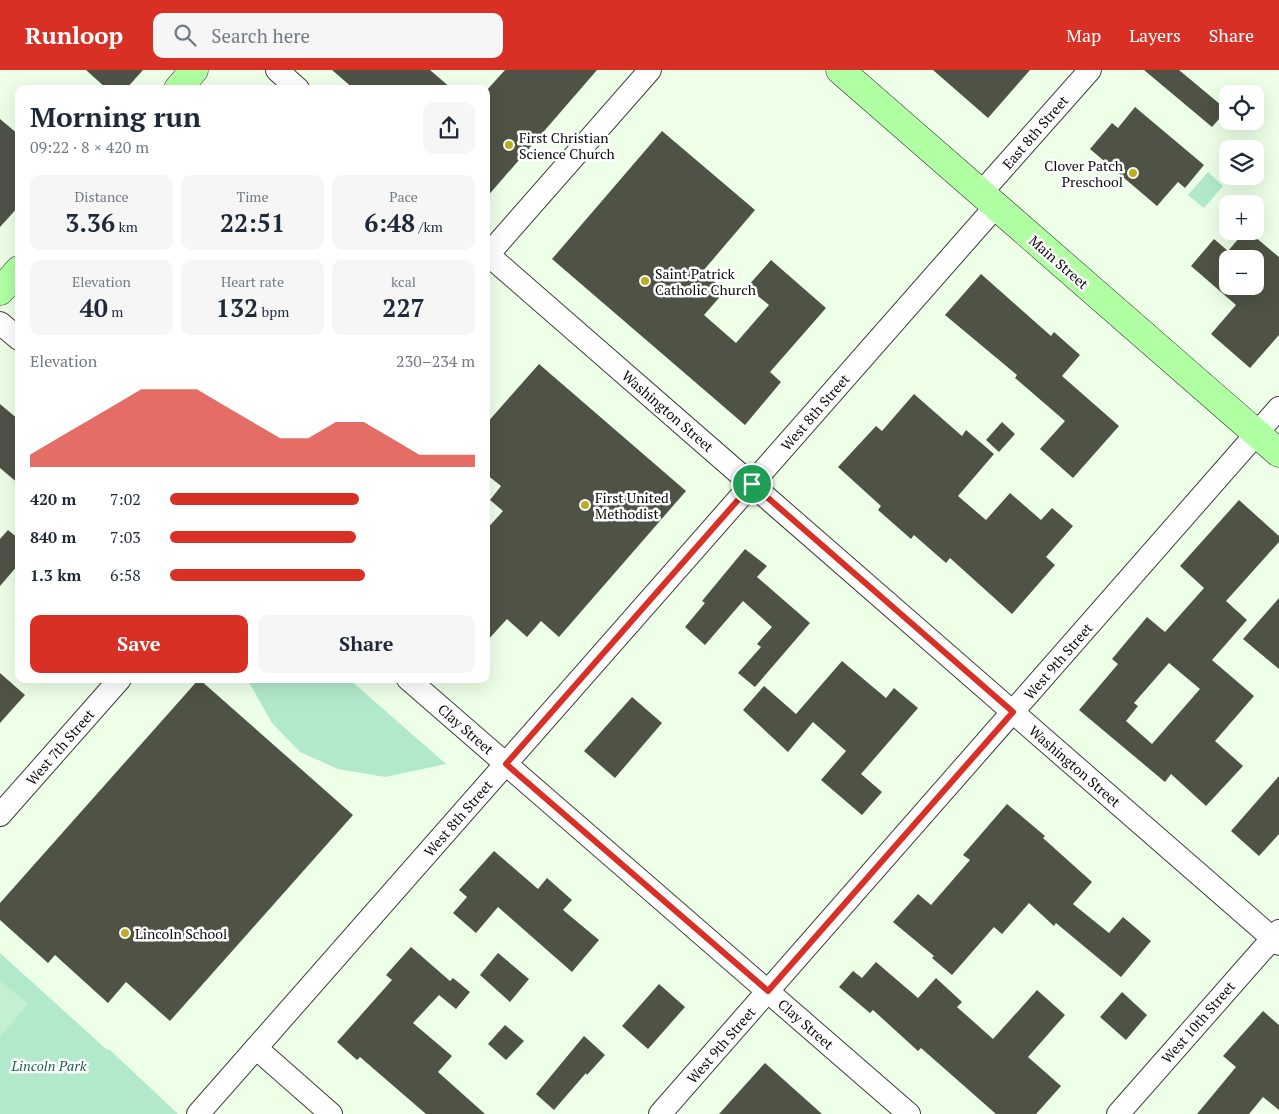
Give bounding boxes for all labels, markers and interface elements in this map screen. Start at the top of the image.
search box [153,13,503,58]
text: Runloop [25,19,123,51]
icon: search [171,21,199,49]
text: Search here [211,23,310,48]
text: Map [1066,23,1101,47]
text: Layers [1129,23,1181,47]
text: Share [1209,23,1254,47]
map controls [1219,85,1264,295]
button: locate [1219,85,1264,130]
street label: East 8th Street [998,91,1073,173]
text: Morning run [30,98,201,135]
button: share [423,102,475,154]
place label: First Christian Science Church [519,128,615,163]
text: 09:22 · 8 × 420 m [30,136,149,158]
marker: First Christian Science Church [503,139,515,151]
button: layers [1219,140,1264,185]
place label: Clover Patch Preschool [1044,156,1123,191]
marker: Clover Patch Preschool [1127,167,1139,179]
text: Distance [74,187,129,206]
text: Time [236,187,269,206]
text: Pace [389,187,418,206]
button: + [1219,195,1264,240]
text: 3.36 [65,206,115,239]
text: 22:51 [220,206,285,239]
text: 6:48 [364,206,415,239]
text: km [115,217,138,236]
text: /km [415,217,443,236]
street label: Main Street [1025,231,1093,293]
button: − [1219,250,1264,295]
place label: Saint Patrick Catholic Church [655,264,756,299]
text: Elevation [72,272,131,291]
text: Heart rate [221,272,284,291]
text: kcal [391,272,416,291]
marker: Saint Patrick Catholic Church [639,275,651,287]
text: 40 [80,291,108,324]
text: 132 [216,291,258,324]
text: 227 [382,291,425,324]
text: m [108,302,123,321]
text: bpm [258,302,289,321]
text: Elevation [30,350,97,372]
text: 230–234 m [396,350,475,372]
street label: Washington Street [618,366,718,457]
street label: West 8th Street [777,369,854,454]
pin [731,463,773,505]
icon: arrive [738,470,766,498]
text: 420 m [30,488,76,510]
text: 7:02 [110,488,141,510]
place label: First United Methodist [595,488,669,523]
marker: First United Methodist [579,499,591,511]
text: 840 m [30,526,76,548]
text: 7:03 [110,526,141,548]
text: 1.3 km [30,564,81,586]
text: 6:58 [110,564,141,586]
button: Save [30,615,248,673]
button: Share [258,615,475,673]
street label: West 9th Street [1020,618,1097,703]
street label: Clay Street [434,699,499,759]
street label: West 7th Street [22,704,99,789]
street label: Washington Street [1025,721,1125,812]
street label: West 8th Street [420,775,497,860]
place label: Lincoln School [135,924,227,943]
marker: Lincoln School [119,927,131,939]
street label: West 10th Street [1157,976,1239,1067]
street label: Clay Street [774,994,839,1054]
street label: West 9th Street [683,1002,760,1087]
park label: Lincoln Park [11,1056,87,1075]

